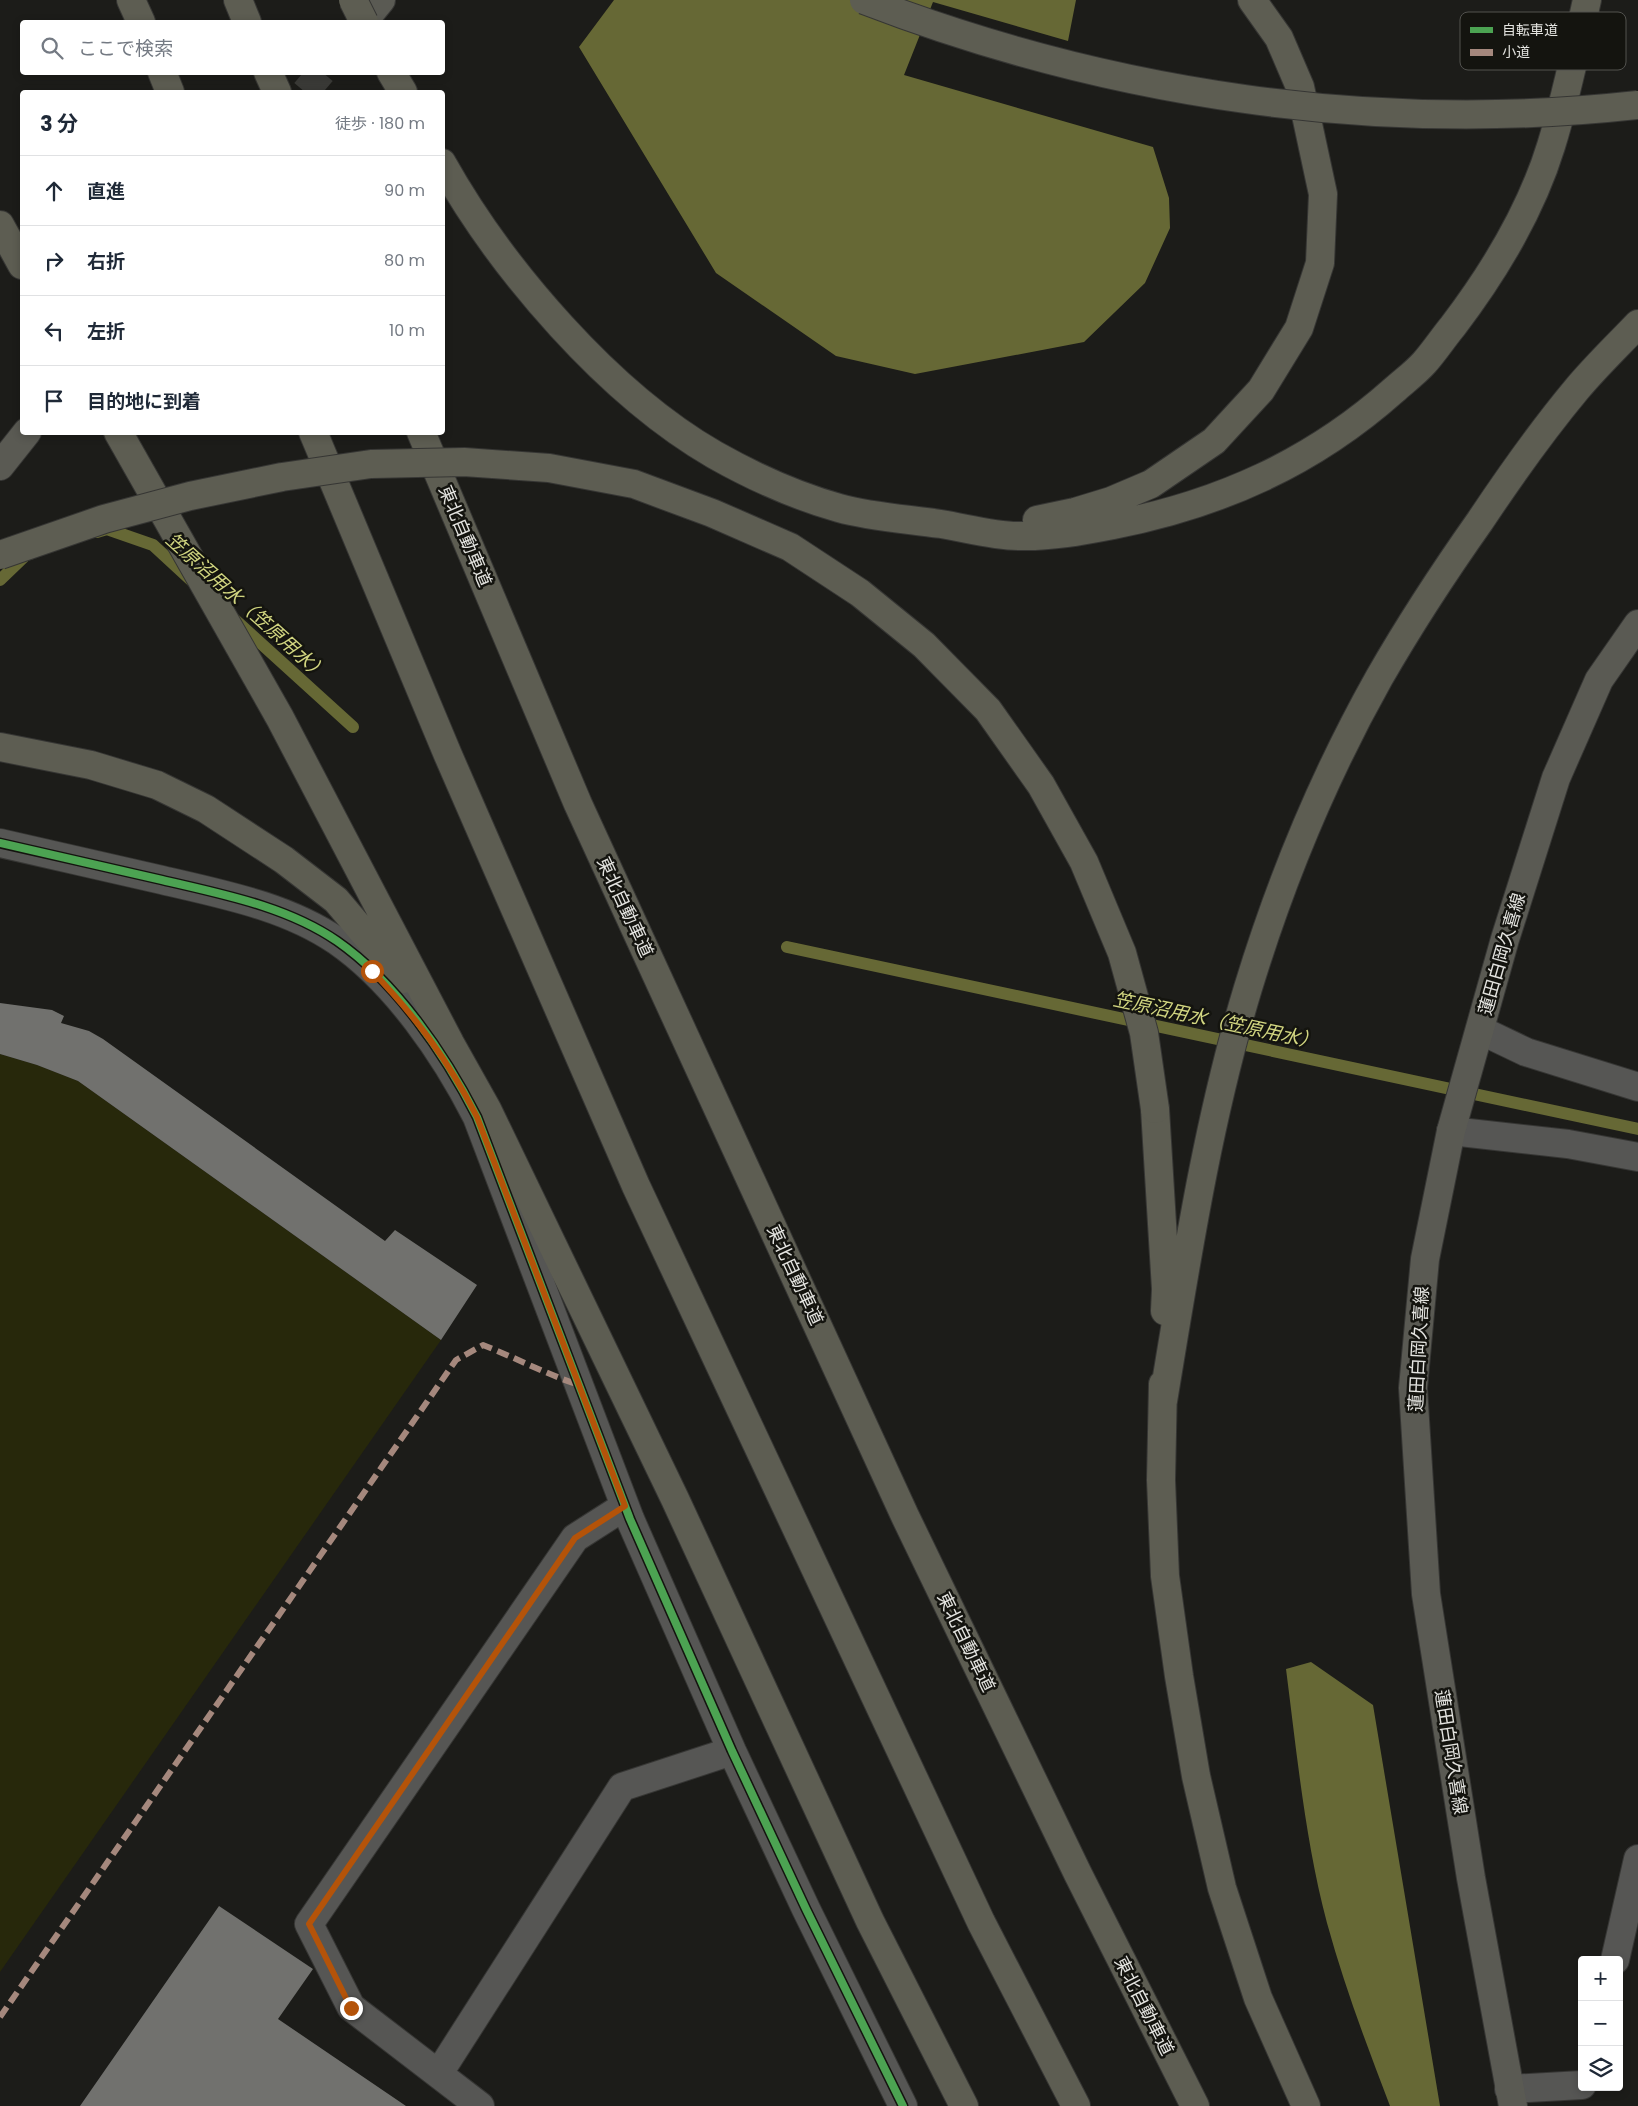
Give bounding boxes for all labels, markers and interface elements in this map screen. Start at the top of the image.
legend [1460,12,1626,70]
search box [20,20,445,75]
text: 自転車道 [1502,20,1558,40]
icon: search [38,34,66,62]
text: ここで検索 [78,35,173,62]
text: 小道 [1502,42,1530,62]
text: 3 分 [40,109,78,138]
text: 徒歩 · 180 m [335,112,425,135]
icon: ahead [40,177,68,205]
text: 直進 [87,178,125,205]
text: 90 m [384,179,425,202]
icon: right [40,247,68,275]
text: 右折 [87,248,125,275]
text: 80 m [384,249,425,272]
icon: left [40,317,68,345]
text: 左折 [87,318,125,345]
text: 10 m [389,319,425,342]
icon: arrive [40,387,68,415]
text: 目的地に到着 [87,388,201,415]
street label: 東北自動車道 [433,481,498,590]
water label: 笠原沼用水（笠原用水） [160,526,333,686]
street label: 東北自動車道 [591,853,660,961]
street label: 蓮田白岡久喜線 [1472,890,1531,1018]
route start [361,960,384,983]
water label: 笠原沼用水（笠原用水） [1111,986,1321,1055]
street label: 東北自動車道 [761,1221,830,1329]
street label: 蓮田白岡久喜線 [1403,1285,1434,1413]
street label: 東北自動車道 [932,1588,1001,1696]
street label: 蓮田白岡久喜線 [1429,1688,1474,1816]
street label: 東北自動車道 [1109,1952,1180,2060]
map controls [1578,1956,1623,2091]
button: + [1578,1956,1623,2001]
route end [340,1997,363,2020]
button: − [1578,2001,1623,2046]
button: layers [1578,2046,1623,2091]

